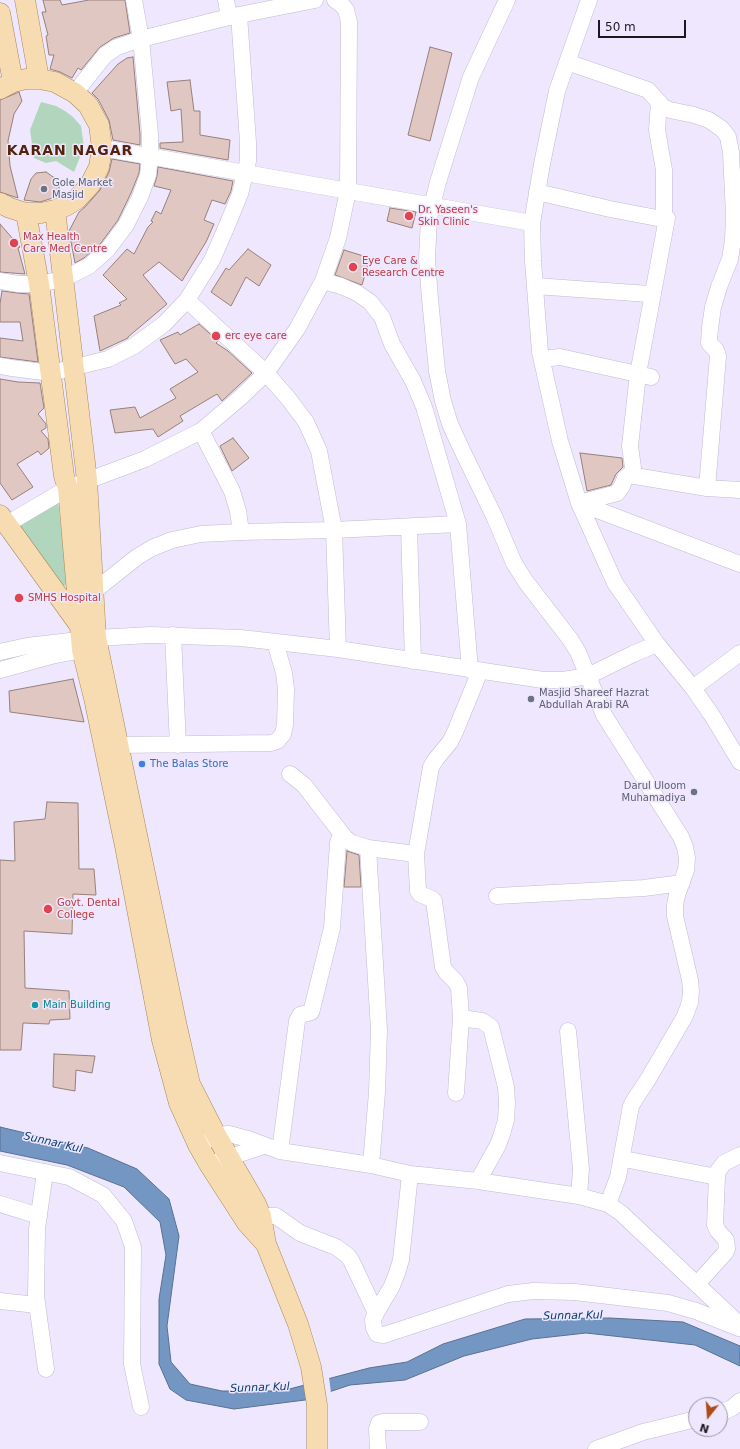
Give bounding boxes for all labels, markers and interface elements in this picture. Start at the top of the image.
scale bar [600,12,688,38]
text: 50 m [605,20,636,34]
district label: KARAN NAGAR [7,143,133,159]
place label: Gole Market Masjid [52,177,112,200]
marker: Gole Market Masjid [39,184,49,194]
place label: Dr. Yaseen's Skin Clinic [418,204,478,228]
marker: Dr. Yaseen's Skin Clinic [403,210,415,222]
place label: Max Health Care Med Centre [23,231,107,254]
marker: Max Health Care Med Centre [8,237,20,249]
place label: Eye Care & Research Centre [362,255,444,278]
marker: Eye Care & Research Centre [347,261,359,273]
marker: erc eye care [210,330,222,342]
place label: erc eye care [225,330,287,342]
marker: SMHS Hospital [13,592,25,604]
place label: SMHS Hospital [28,592,101,604]
place label: Masjid Shareef Hazrat Abdullah Arabi RA [539,687,649,710]
marker: Masjid Shareef Hazrat Abdullah Arabi RA [526,694,536,704]
place label: The Balas Store [150,758,228,770]
marker: The Balas Store [137,759,147,769]
place label: Darul Uloom Muhamadiya [622,780,686,804]
marker: Darul Uloom Muhamadiya [689,787,699,797]
place label: Govt. Dental College [57,897,120,920]
marker: Govt. Dental College [42,903,54,915]
place label: Main Building [43,999,111,1011]
marker: Main Building [30,1000,40,1010]
water label: Sunnar Kul [22,1130,84,1156]
water label: Sunnar Kul [543,1309,603,1323]
water label: Sunnar Kul [230,1380,290,1396]
north arrow [688,1397,728,1437]
text: N [698,1420,711,1436]

